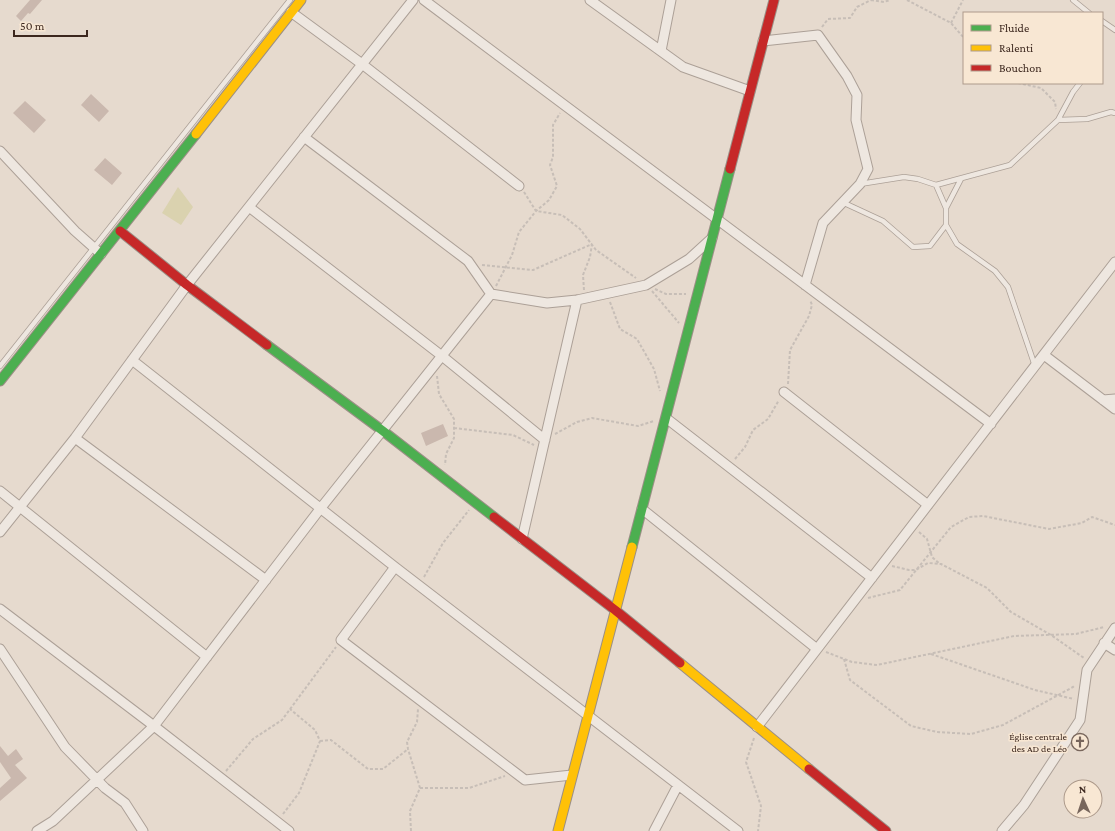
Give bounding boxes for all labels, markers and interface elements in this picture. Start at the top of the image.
scale bar [14,12,87,38]
legend [963,12,1103,84]
text: 50 m [20,19,45,33]
text: Fluide [999,21,1029,35]
text: Ralenti [999,41,1033,55]
text: Bouchon [999,61,1042,75]
place label: Église centrale des AD de Léo [1009,731,1068,754]
church icon: Église centrale des AD de Léo [1070,732,1090,752]
north arrow [1063,779,1103,819]
text: N [1078,783,1087,795]

